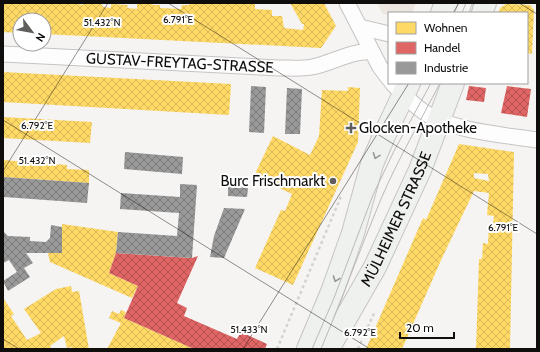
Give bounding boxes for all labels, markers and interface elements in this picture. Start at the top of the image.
north arrow [12,12,52,52]
legend [388,12,528,84]
text: 6.791°E [163,13,194,26]
text: 51.432°N [83,16,121,29]
text: Wohnen [424,20,468,35]
text: N [32,30,48,44]
text: Handel [424,40,461,55]
street label: GUSTAV-FREYTAG-STRASSE [86,49,274,77]
text: Industrie [424,60,468,75]
text: 6.792°E [21,119,54,132]
place label: Glocken-Apotheke [359,119,477,137]
marker: Glocken-Apotheke [346,123,356,133]
street label: MÜLHEIMER STRASSE [357,149,435,290]
one-way arrow [372,152,380,159]
text: 51.432°N [18,154,56,167]
place label: Burc Frischmarkt [220,172,325,190]
marker: Burc Frischmarkt [328,176,338,186]
text: 6.791°E [488,221,519,234]
one-way arrow [333,276,341,283]
scale bar [400,314,454,340]
text: 20 m [406,320,434,335]
text: 51.433°N [230,323,268,336]
text: 6.792°E [344,326,377,339]

